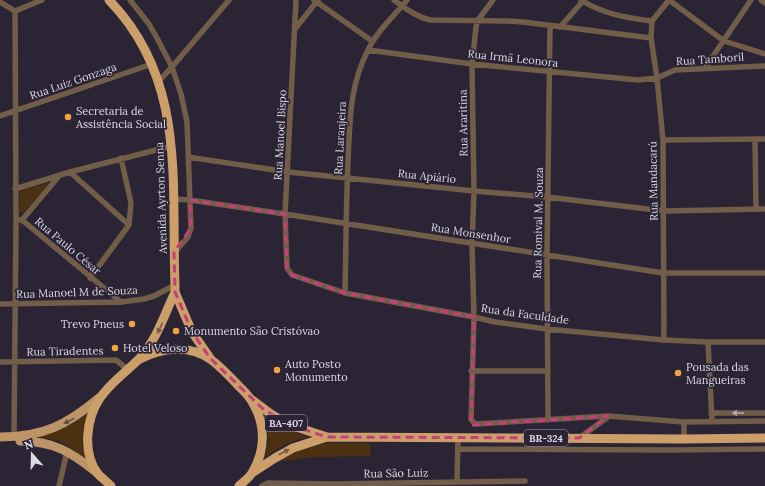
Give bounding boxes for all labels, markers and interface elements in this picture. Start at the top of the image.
street label: Rua Irmã Leonora [467,46,559,70]
street label: Rua Tamboril [676,50,744,68]
street label: Rua Luiz Gonzaga [28,59,119,102]
street label: Rua Manoel Bispo [271,89,289,181]
street label: Rua Araritina [455,89,471,157]
street label: Rua Laranjeira [331,101,349,175]
place label: Secretaria de Assistência Social [75,104,166,131]
marker: Secretaria de Assistência Social [63,112,73,122]
street label: Rua Mandacarú [645,141,661,221]
street label: Avenida Ayrton Senna [152,142,170,255]
street label: Rua Apiário [397,166,457,186]
street label: Rua Romival M. Souza [530,167,546,279]
street label: Rua Paulo César [32,214,104,278]
street label: Rua Monsenhor [430,220,512,246]
street label: Rua Manoel M de Souza [16,283,138,301]
street label: Rua da Faculdade [480,301,570,327]
place label: Trevo Pneus [61,317,124,331]
marker: Trevo Pneus [127,319,137,329]
one-way arrow [157,322,163,333]
place label: Monumento São Cristóvao [184,324,320,338]
marker: Monumento São Cristóvao [171,326,181,336]
place label: Hotel Veloso [123,341,188,355]
street label: Rua Tiradentes [26,343,104,359]
marker: Hotel Veloso [110,343,120,353]
place label: Auto Posto Monumento [284,357,348,384]
place label: Pousada das Mangueiras [686,360,749,387]
marker: Auto Posto Monumento [272,365,282,375]
marker: Pousada das Mangueiras [673,368,683,378]
one-way arrow [731,410,744,416]
road number: BA-407 [265,415,307,431]
one-way arrow [63,417,75,424]
road number: BR-324 [524,430,568,446]
north arrow [12,434,52,474]
text: N [22,436,35,453]
one-way arrow [278,449,290,456]
street label: Rua São Luiz [363,465,429,481]

